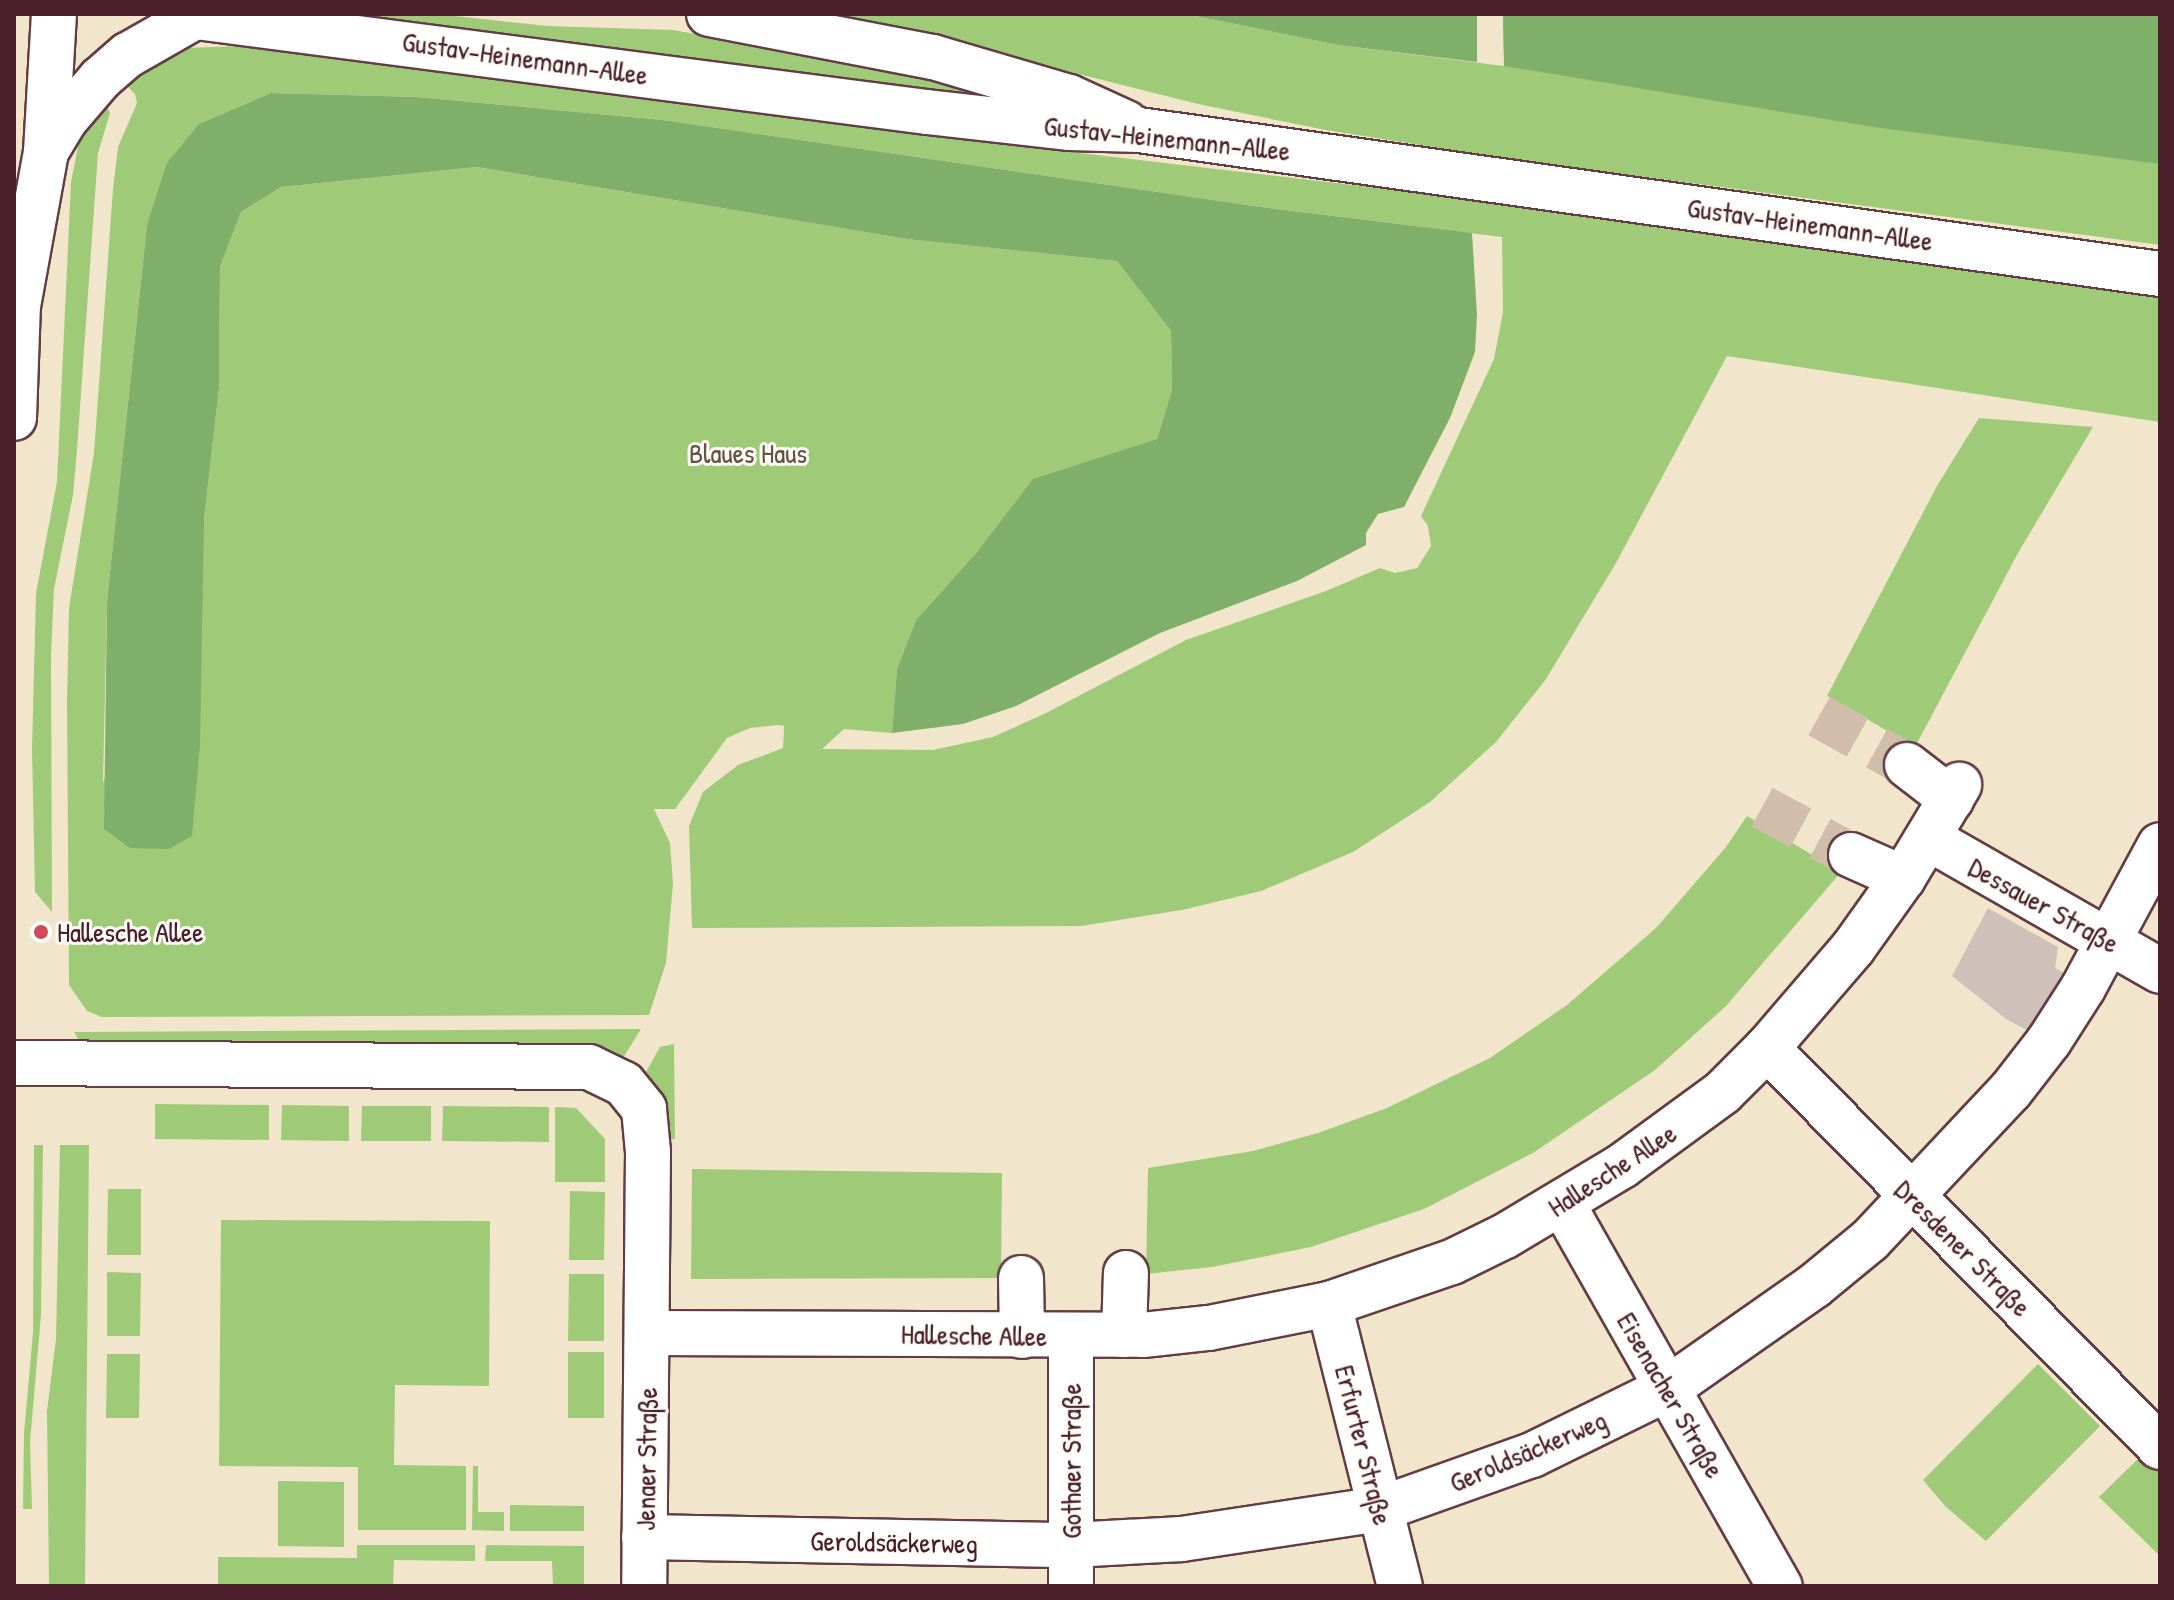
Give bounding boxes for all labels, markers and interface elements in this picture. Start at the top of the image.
street label: Gustav-Heinemann-Allee [400,24,650,92]
street label: Gustav-Heinemann-Allee [1042,108,1292,168]
street label: Gustav-Heinemann-Allee [1685,190,1935,258]
park label: Blaues Haus [689,436,807,470]
street label: Dessauer Straße [1963,850,2125,960]
place label: Hallesche Allee [57,915,203,949]
marker: Hallesche Allee [32,923,50,941]
street label: Hallesche Allee [1542,1116,1682,1224]
street label: Dresdener Straße [1888,1173,2038,1323]
street label: Eisenacher Straße [1610,1306,1732,1484]
street label: Hallesche Allee [901,1317,1047,1353]
street label: Erfurter Straße [1328,1362,1400,1528]
street label: Gothaer Straße [1054,1383,1088,1539]
street label: Jenaer Straße [628,1387,664,1531]
street label: Geroldsäckerweg [1444,1403,1612,1499]
street label: Geroldsäckerweg [810,1524,978,1560]

